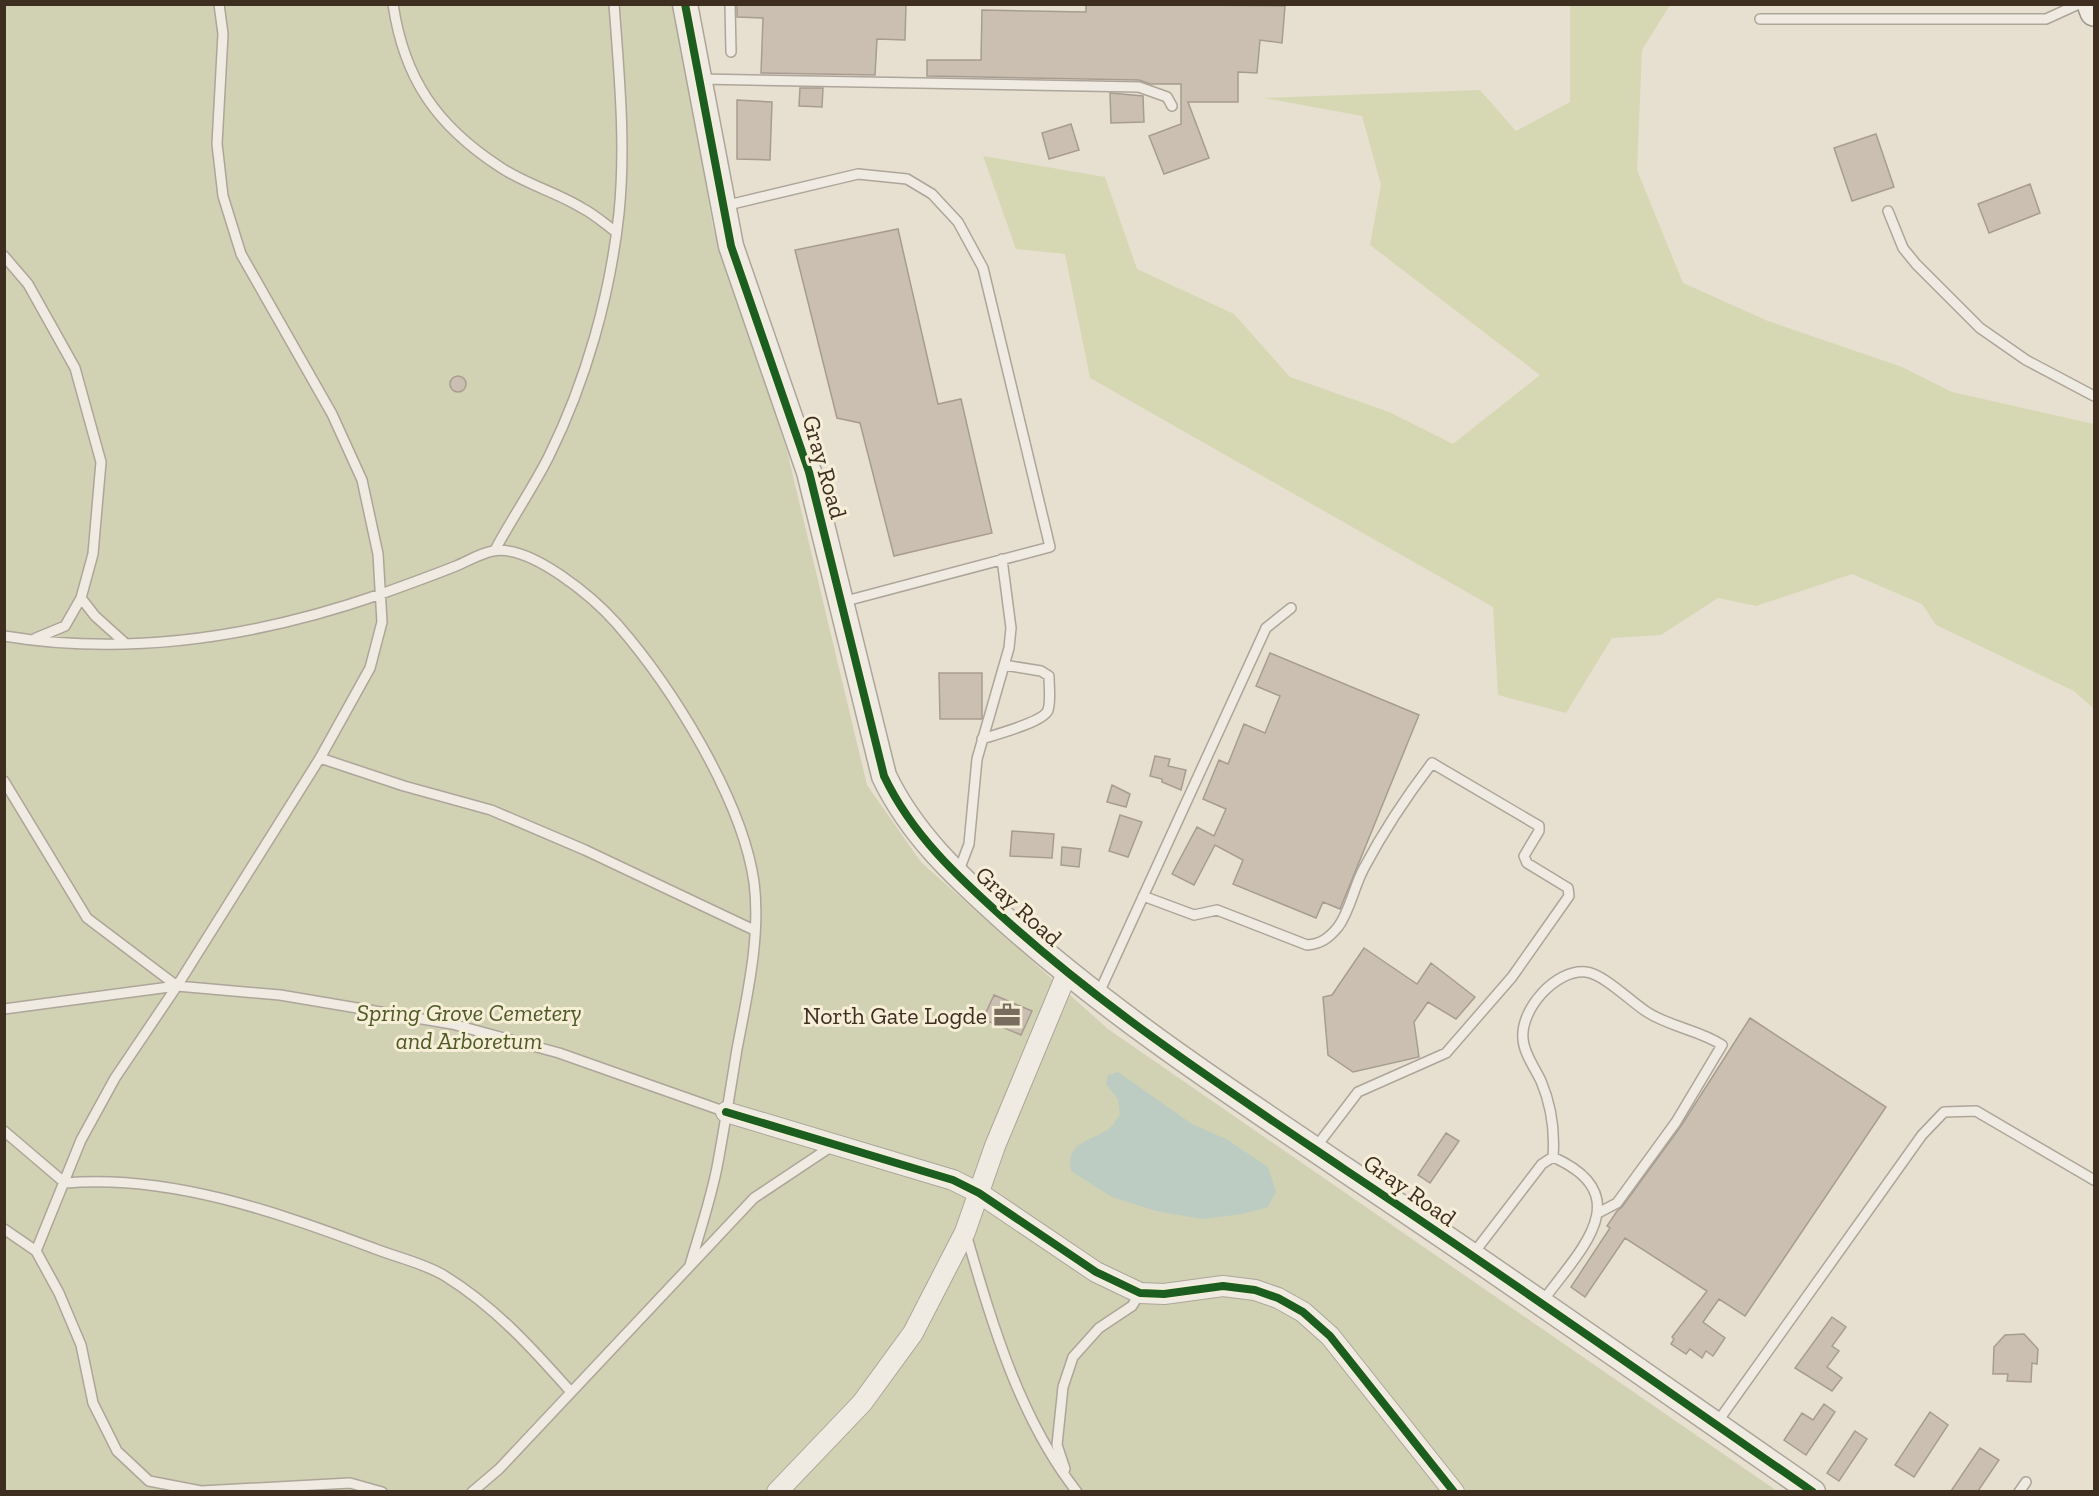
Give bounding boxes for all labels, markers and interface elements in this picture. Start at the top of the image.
street label: Gray Road [796,412,854,522]
street label: Gray Road [970,860,1068,952]
park label: Spring Grove Cemetery and Arboretum [356,998,582,1055]
office icon: North Gate Logde [992,1000,1022,1030]
place label: North Gate Logde [803,1001,987,1030]
street label: Gray Road [1358,1148,1462,1232]

